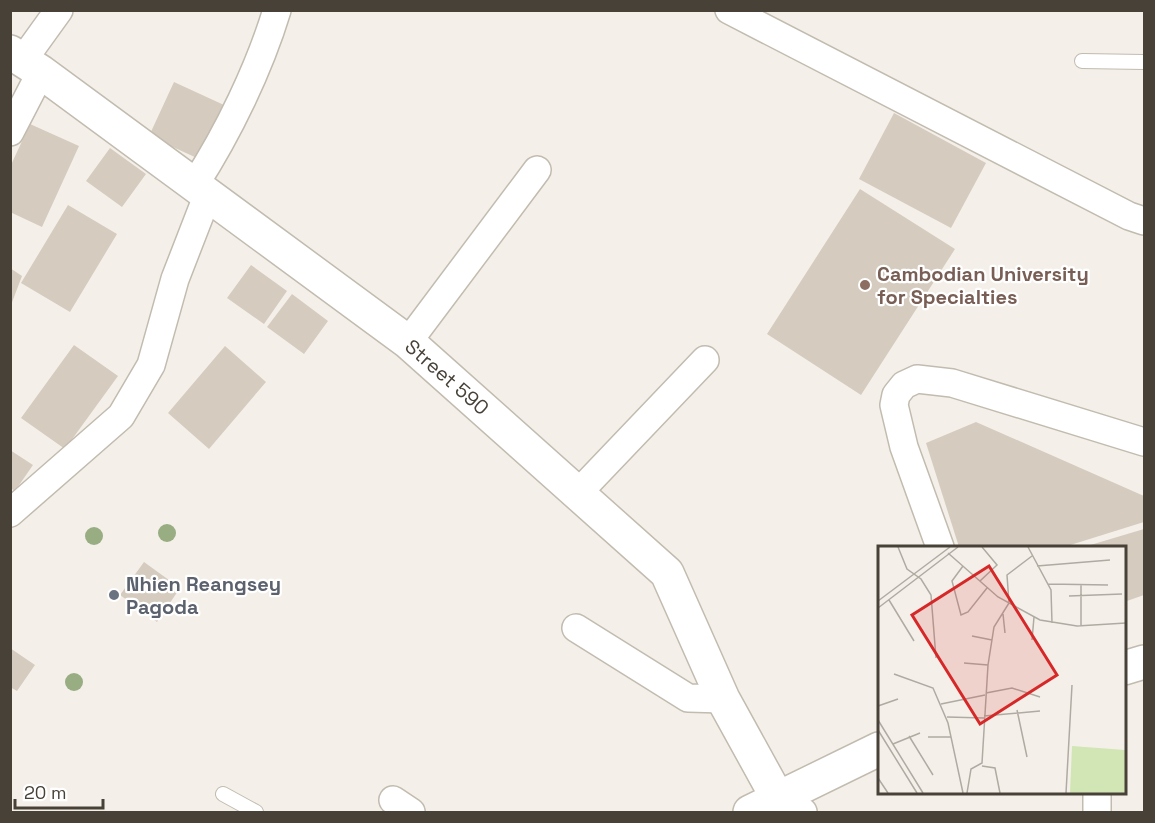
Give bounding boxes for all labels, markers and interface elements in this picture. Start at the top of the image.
place label: Cambodian University for Specialties [877,261,1089,310]
marker: Cambodian University for Specialties [858,278,872,292]
street label: Street 590 [399,333,495,421]
inset map [878,546,1125,793]
place label: Nhien Reangsey Pagoda [126,571,281,620]
marker: Nhien Reangsey Pagoda [107,588,121,602]
scale bar [15,772,104,810]
text: 20 m [24,781,67,804]

